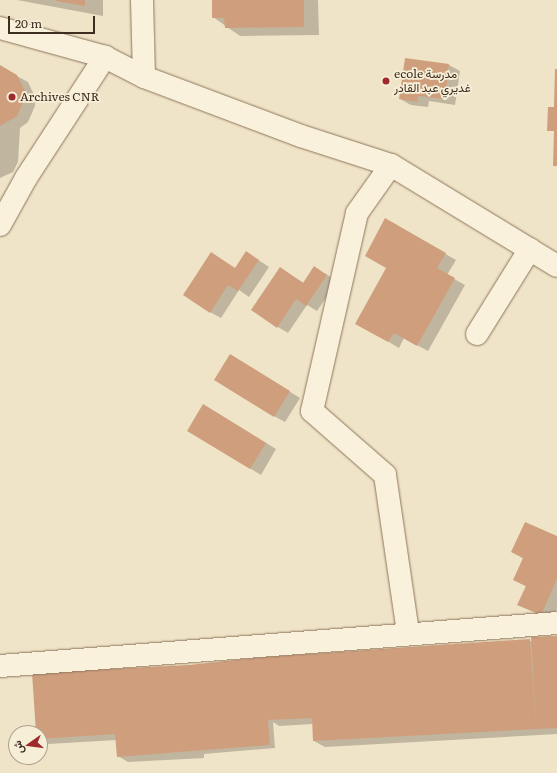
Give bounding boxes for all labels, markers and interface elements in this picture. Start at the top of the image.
scale bar [10,8,97,34]
text: 20 m [15,14,42,32]
place label: ecole مدرسة غديري عبد القادر [394,67,471,95]
marker: ecole مدرسة غديري عبد القادر [381,76,391,86]
place label: Archives CNR [20,90,99,104]
marker: Archives CNR [7,92,17,102]
north arrow [8,725,48,765]
text: ش [8,739,27,756]

